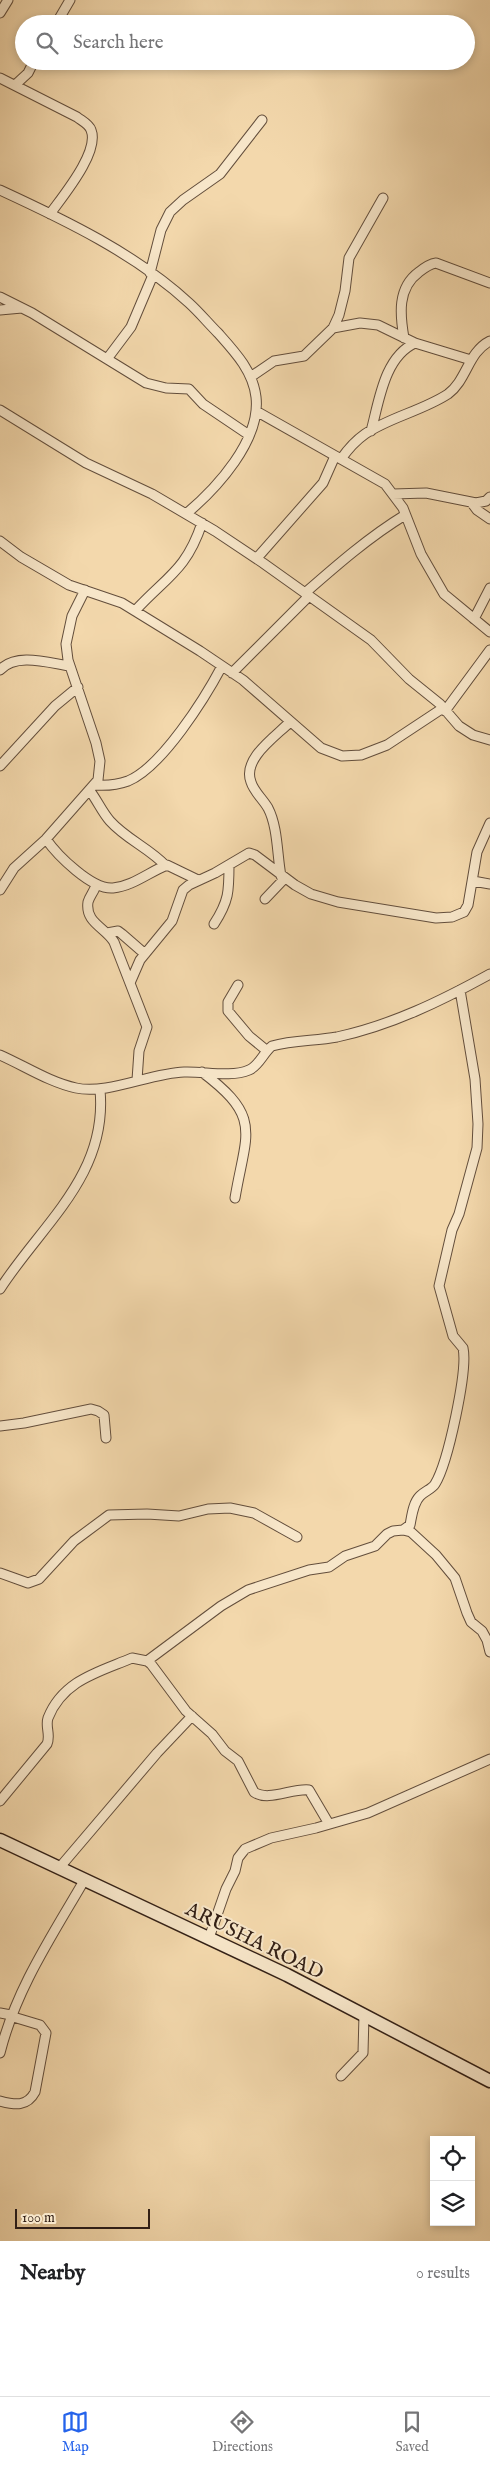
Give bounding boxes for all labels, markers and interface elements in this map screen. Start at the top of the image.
search box [15,15,475,70]
icon: search [33,29,61,57]
text: Search here [73,31,164,55]
street label: ARUSHA ROAD [180,1897,328,1986]
map controls [430,2136,475,2226]
button: locate [430,2136,475,2181]
button: layers [430,2181,475,2226]
scale bar [15,2206,150,2229]
text: 100 m [22,2209,55,2227]
text: Nearby [20,2260,85,2287]
text: 0 results [416,2264,470,2284]
tab: Map [61,2408,89,2456]
tab: Directions [212,2408,273,2456]
tab: Saved [396,2408,429,2456]

